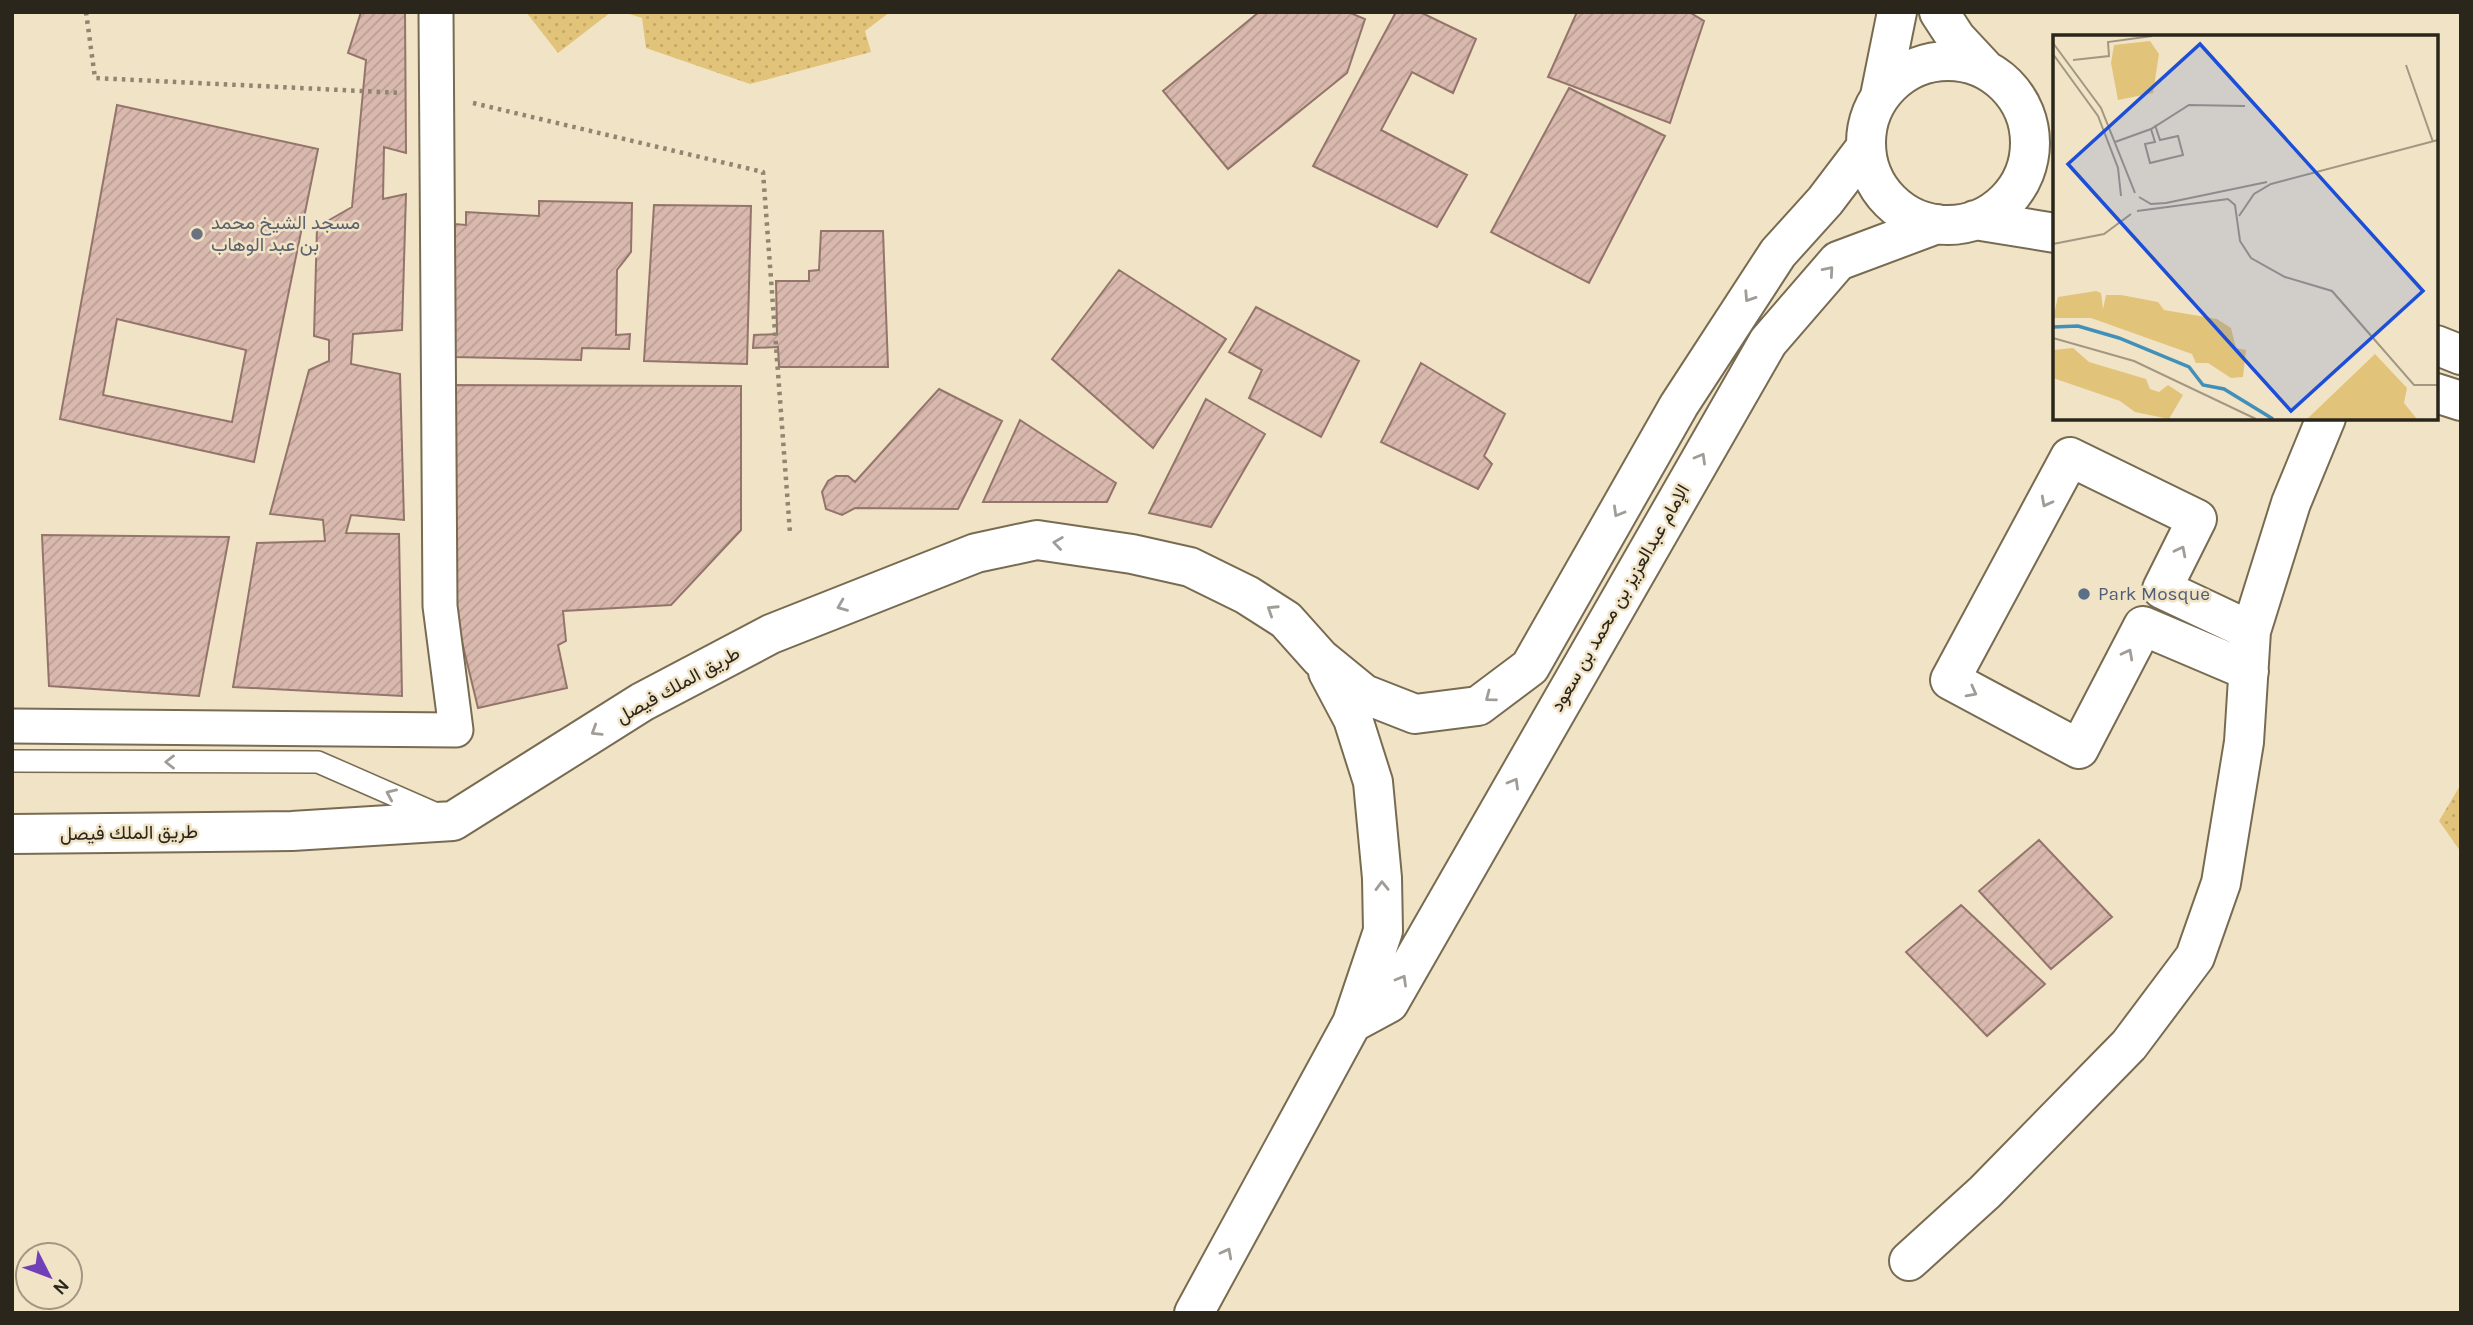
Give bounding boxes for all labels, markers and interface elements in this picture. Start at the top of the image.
inset map [2053,35,2438,420]
place label: مسجد الشيخ محمد بن عبد الوهاب [211,212,360,256]
marker: مسجد الشيخ محمد بن عبد الوهاب [189,226,205,242]
one-way arrow [1821,266,1833,279]
one-way arrow [1744,290,1757,303]
one-way arrow [1693,452,1706,465]
street label: الإمام عبدالعزيز بن محمد بن سعود [1546,480,1695,716]
one-way arrow [2041,495,2054,507]
one-way arrow [1613,505,1626,518]
one-way arrow [1052,536,1063,551]
one-way arrow [2172,546,2186,558]
place label: Park Mosque [2098,583,2210,605]
marker: Park Mosque [2076,586,2092,602]
one-way arrow [836,598,848,612]
one-way arrow [1266,606,1279,619]
street label: طريق الملك فيصل [612,642,744,728]
one-way arrow [2120,649,2134,661]
one-way arrow [1965,684,1978,697]
one-way arrow [1485,688,1498,701]
one-way arrow [590,723,603,736]
one-way arrow [164,754,175,770]
one-way arrow [1506,777,1519,790]
one-way arrow [386,788,398,802]
street label: طريق الملك فيصل [60,821,198,845]
one-way arrow [1375,881,1390,892]
one-way arrow [1393,975,1406,988]
north arrow [14,1241,84,1311]
one-way arrow [1219,1248,1232,1260]
text: N [48,1274,74,1299]

